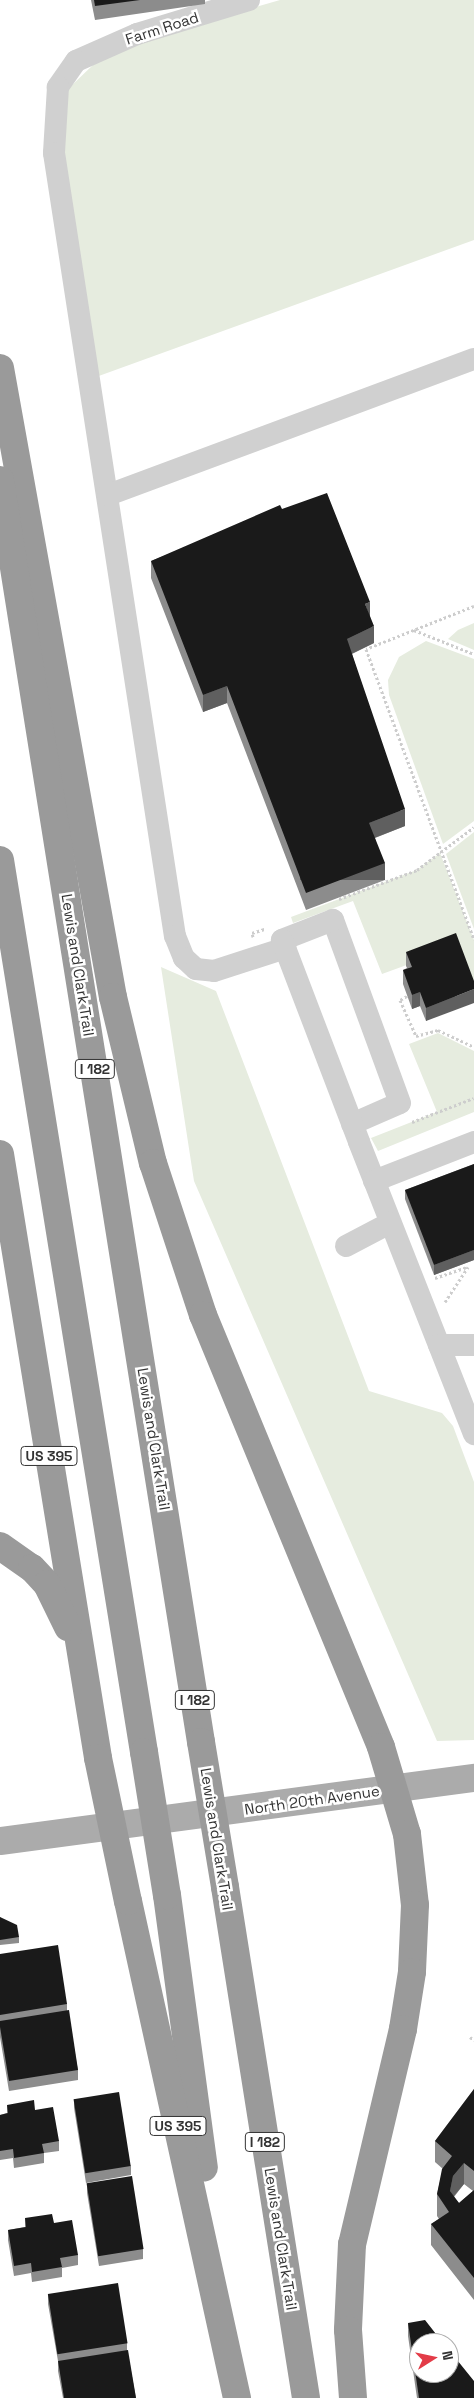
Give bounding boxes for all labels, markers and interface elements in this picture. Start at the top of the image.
street label: Farm Road [123,8,201,48]
street label: Lewis and Clark Trail [58,892,98,1038]
road number: I 182 [74,1058,116,1080]
street label: Lewis and Clark Trail [134,1366,174,1512]
road number: US 395 [20,1444,78,1468]
road number: I 182 [174,1688,216,1712]
street label: Lewis and Clark Trail [197,1766,237,1912]
street label: North 20th Avenue [243,1782,381,1818]
road number: US 395 [149,2114,207,2138]
road number: I 182 [244,2130,286,2154]
street label: Lewis and Clark Trail [261,2166,301,2312]
north arrow [409,2333,459,2383]
text: N [438,2349,457,2362]

